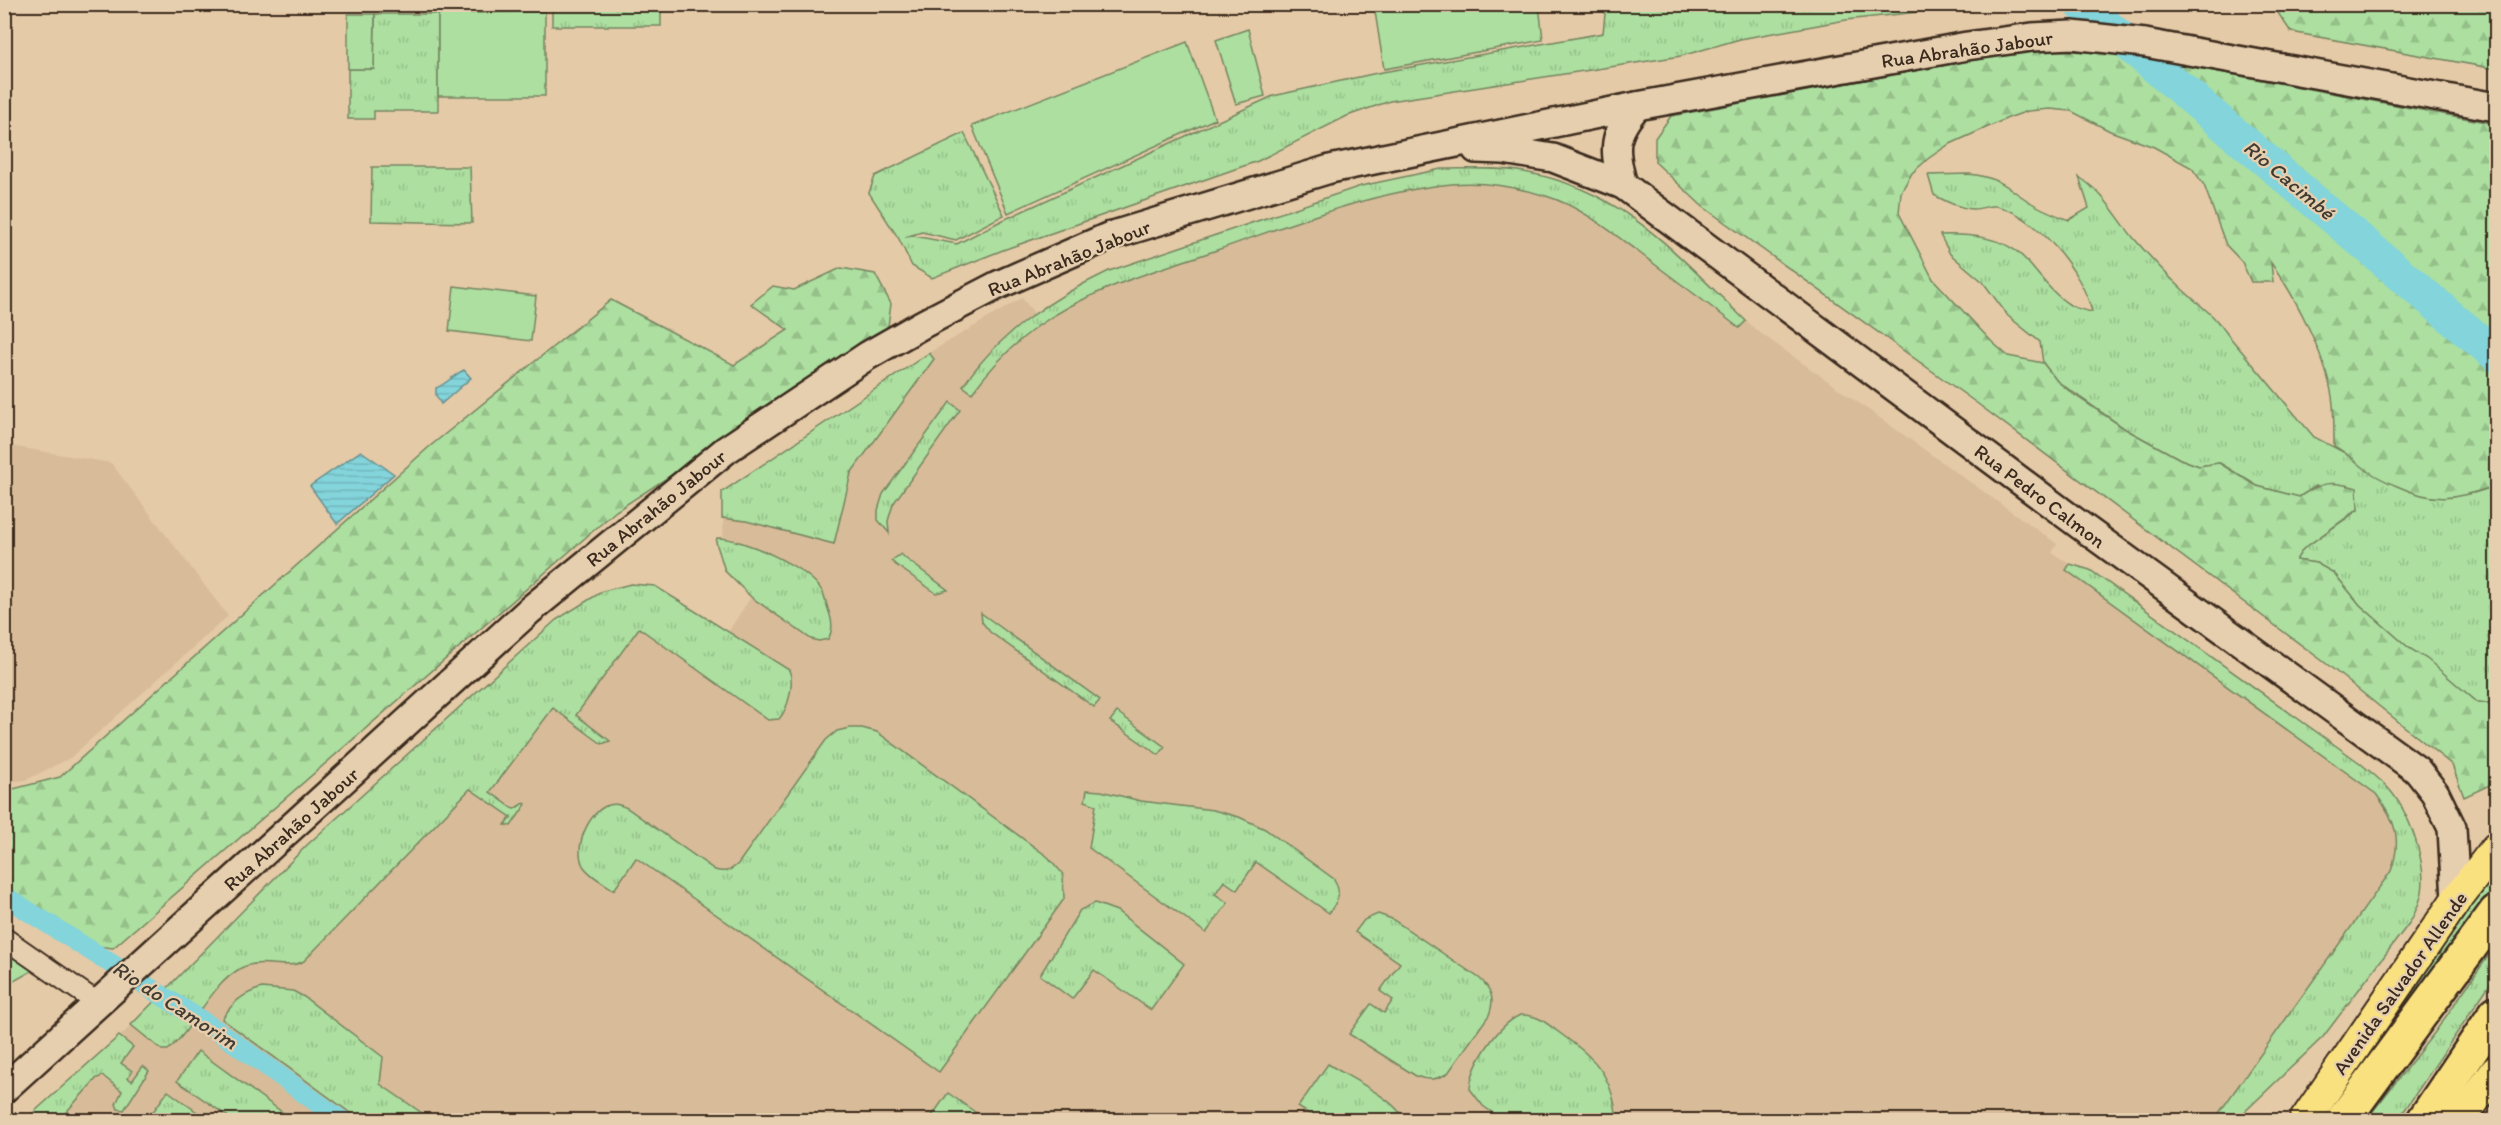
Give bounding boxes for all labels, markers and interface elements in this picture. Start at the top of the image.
street label: Rua Abrahão Jabour [1880,25,2055,73]
water label: Rio Cacimbé [2239,134,2341,225]
street label: Rua Abrahão Jabour [984,214,1154,302]
street label: Rua Pedro Calmon [1970,439,2111,553]
street label: Rua Abrahão Jabour [581,444,731,572]
street label: Rua Abrahão Jabour [219,762,364,896]
street label: Avenida Salvador Allende [2328,887,2472,1079]
water label: Rio do Camorim [108,955,243,1054]

